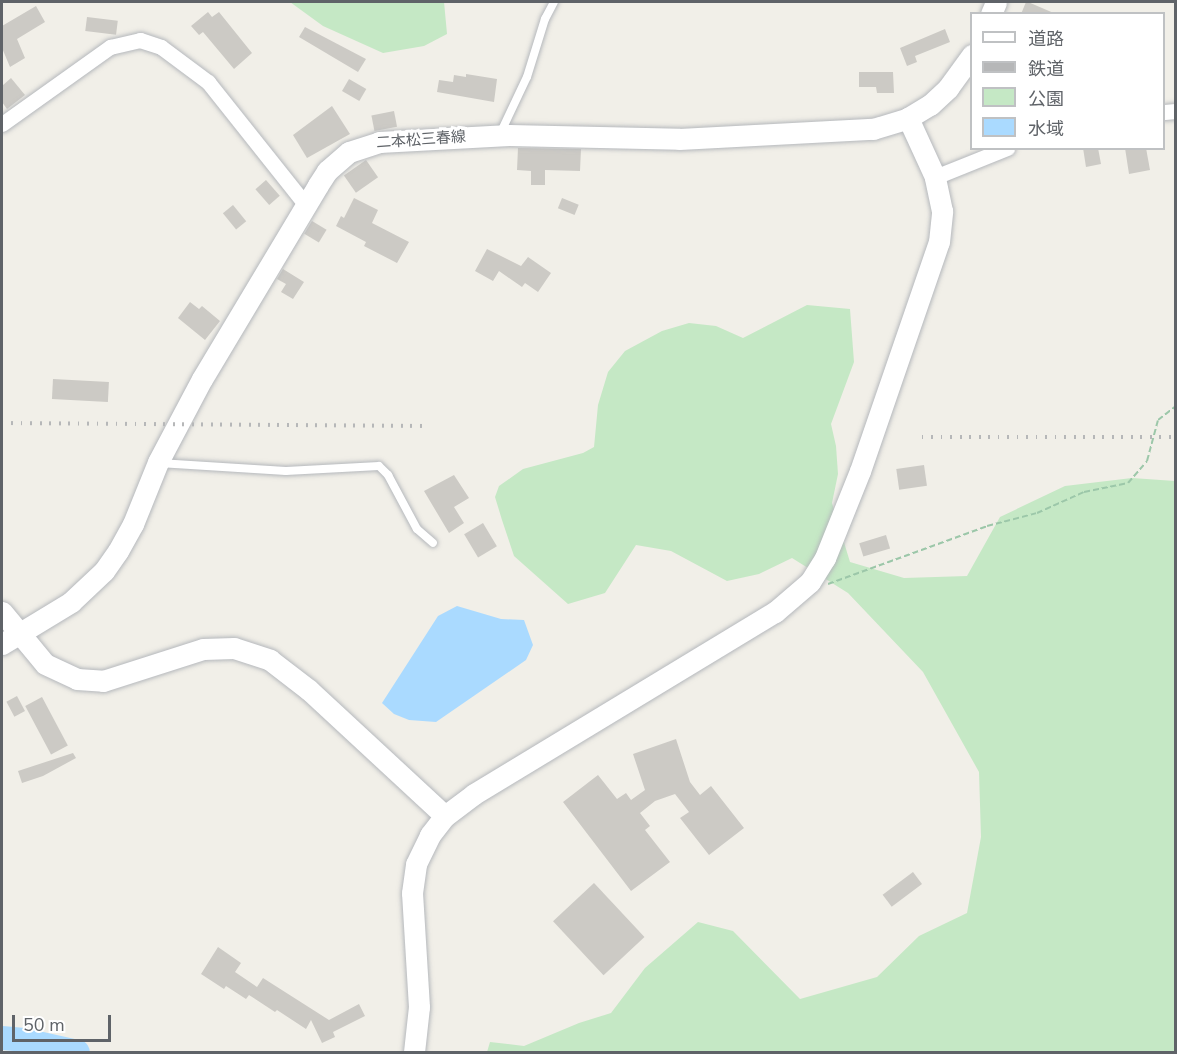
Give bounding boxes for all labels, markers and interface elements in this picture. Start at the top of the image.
legend [970,12,1165,150]
text: 道路 [1028,27,1064,51]
text: 鉄道 [1028,57,1064,81]
text: 公園 [1028,87,1064,111]
text: 水域 [1028,117,1064,141]
street label: 二本松三春線 [375,128,467,152]
scale bar [15,1003,114,1041]
text: 50 m [23,1013,65,1037]

